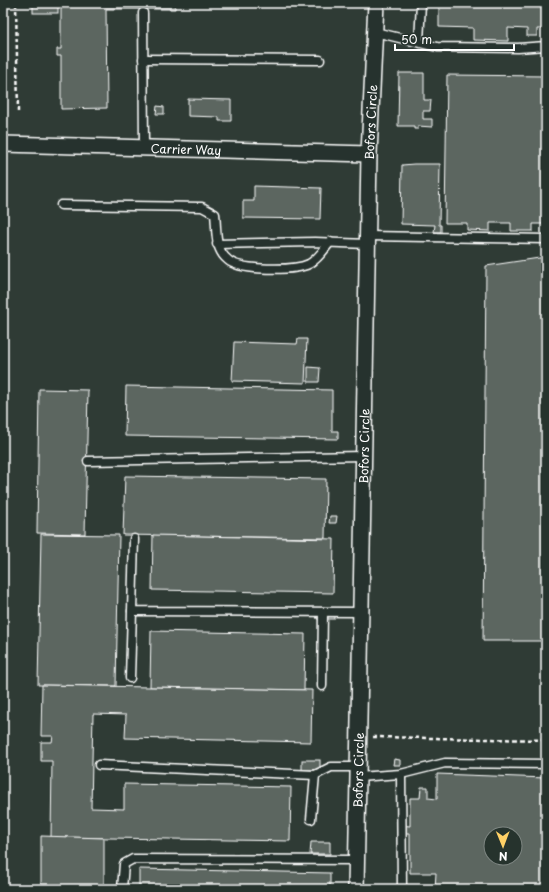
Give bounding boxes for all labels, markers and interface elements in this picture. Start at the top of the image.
scale bar [395,26,514,52]
text: 50 m [401,30,432,48]
street label: Bofors Circle [360,84,381,160]
street label: Carrier Way [150,139,222,159]
street label: Bofors Circle [354,408,374,484]
street label: Bofors Circle [348,732,368,808]
north arrow [483,826,523,866]
text: N [498,848,508,865]

